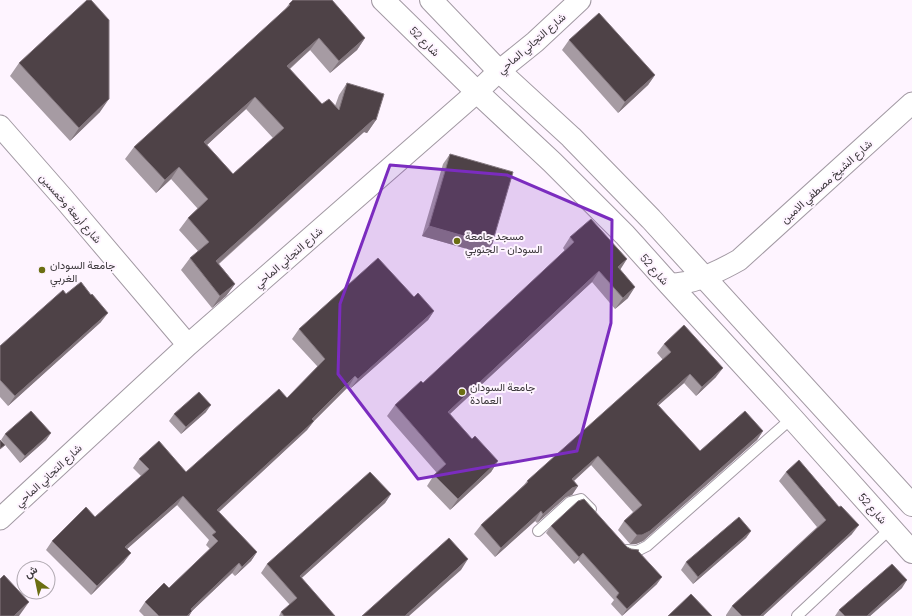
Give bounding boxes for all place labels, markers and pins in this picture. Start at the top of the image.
place label: مسجد جامعة السودان - الجنوبي [465,228,542,259]
marker: مسجد جامعة السودان - الجنوبي [452,236,462,246]
place label: جامعة السودان الغربي [50,257,115,288]
marker: جامعة السودان الغربي [37,265,47,275]
place label: جامعة السودان العمادة [470,379,535,407]
marker: جامعة السودان العمادة [457,387,467,397]

